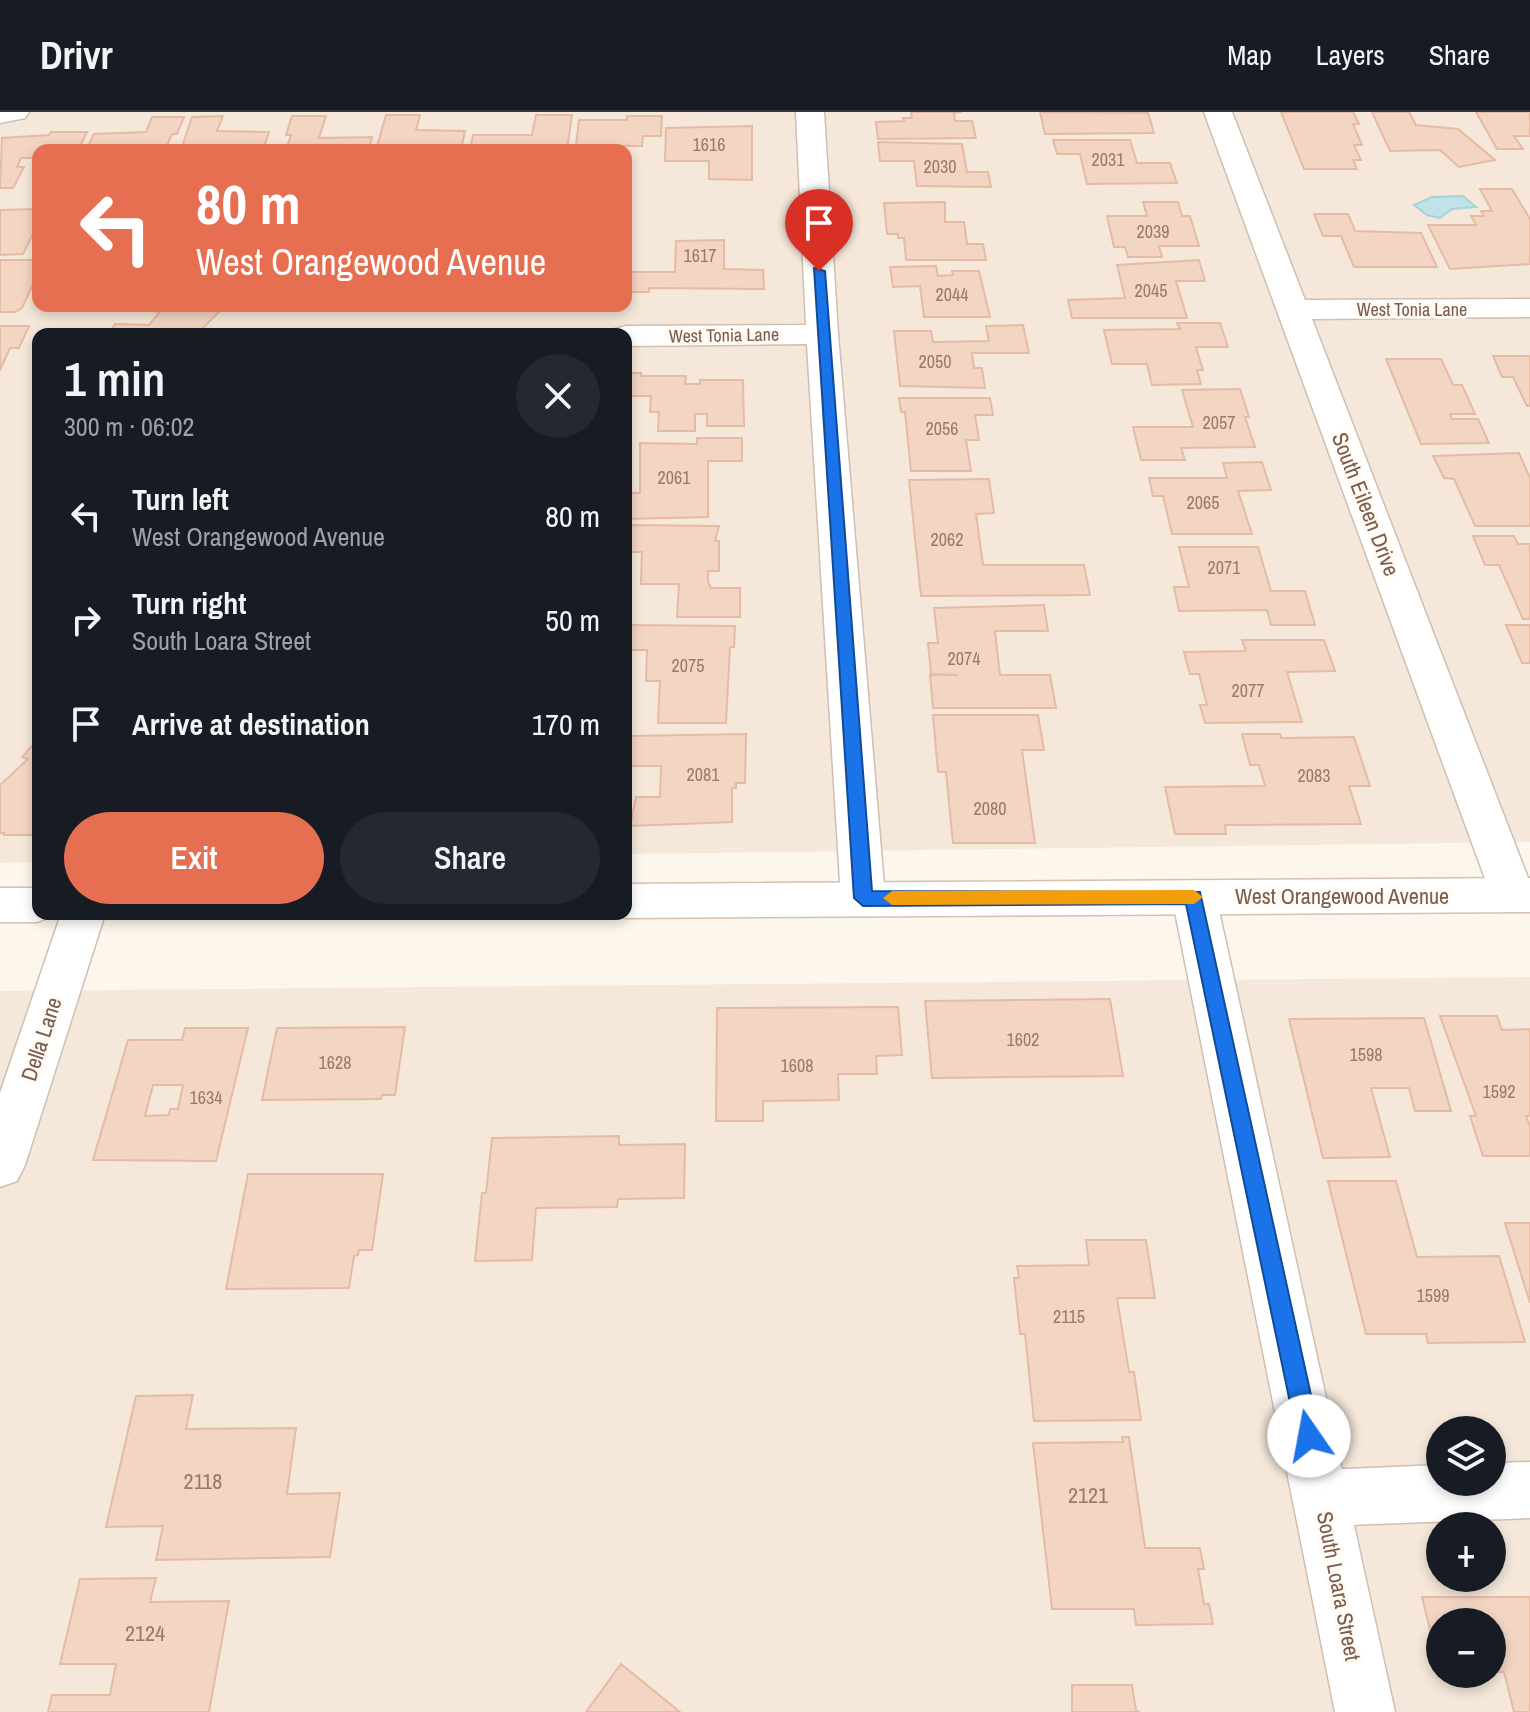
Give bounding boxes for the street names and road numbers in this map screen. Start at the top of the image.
street label: West Tonia Lane [1357,297,1467,322]
street label: West Tonia Lane [669,322,779,348]
street label: South Eileen Drive [1325,428,1407,580]
street label: West Orangewood Avenue [1235,881,1449,911]
street label: Della Lane [13,993,69,1085]
street label: South Loara Street [1310,1509,1368,1663]

